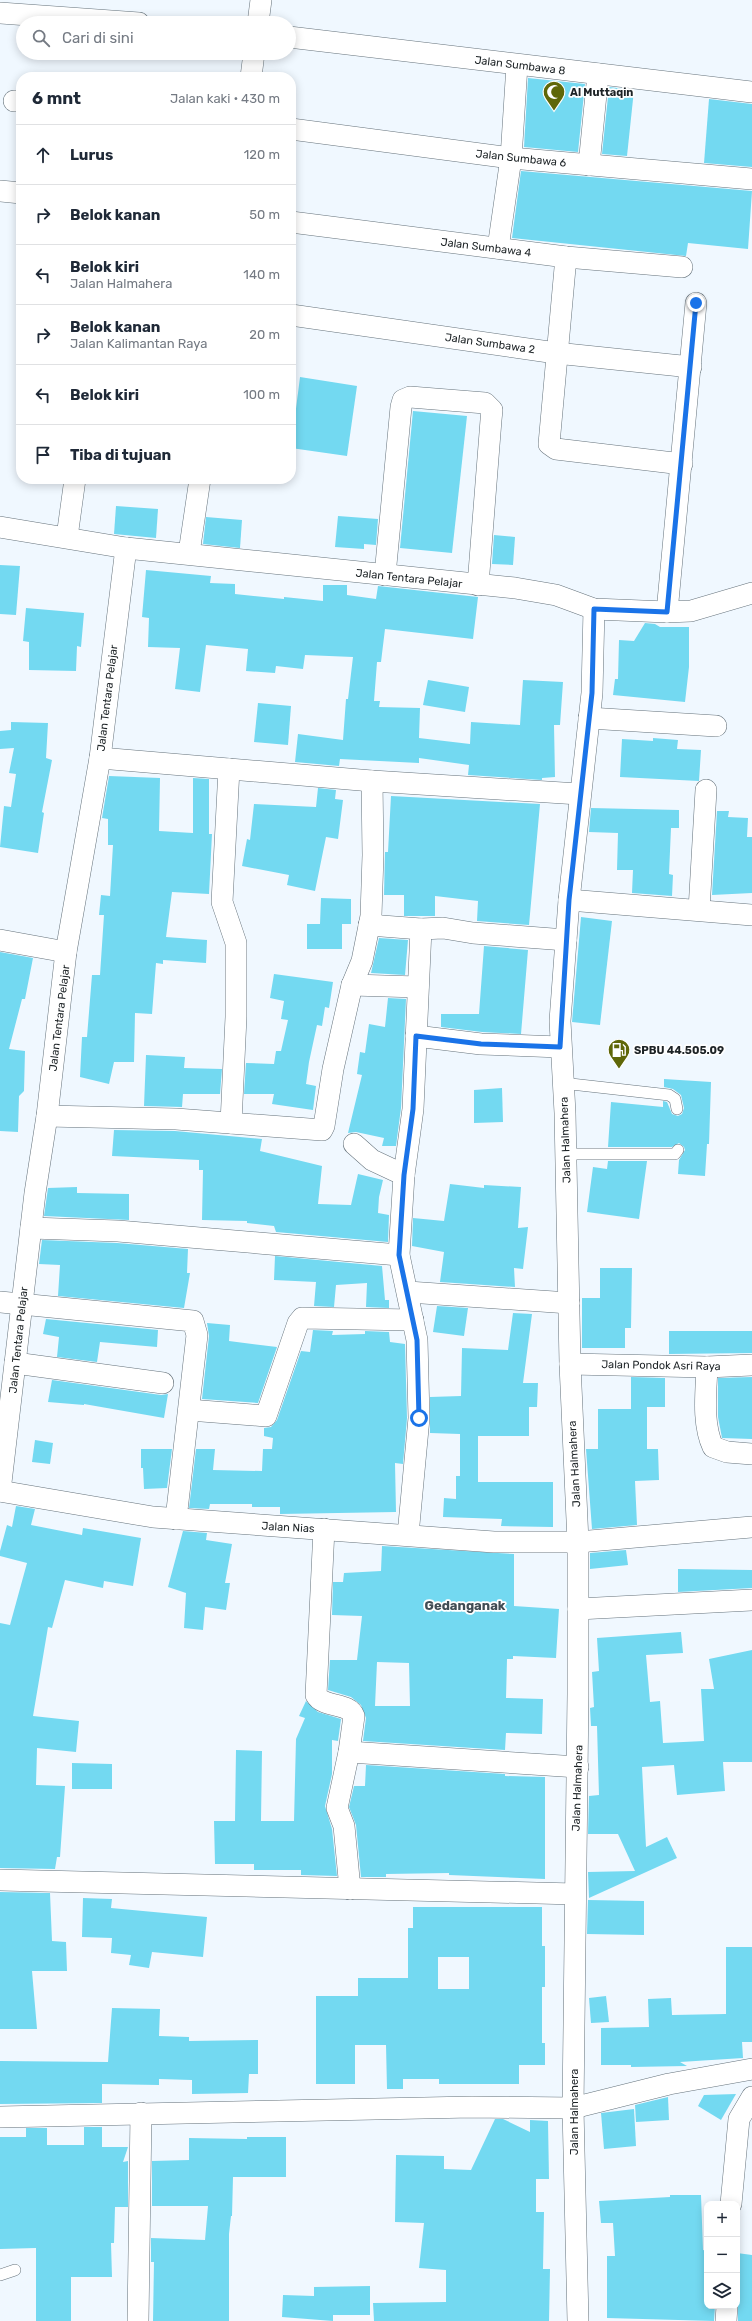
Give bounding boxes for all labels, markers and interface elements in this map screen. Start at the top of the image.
search box [16,16,296,60]
icon: search [30,27,52,49]
text: Cari di sini [62,29,134,47]
street label: Jalan Sumbawa 8 [474,53,566,78]
mosque icon: Al Muttaqin [541,79,567,112]
place label: Al Muttaqin [570,86,633,99]
text: 6 mnt [32,88,81,108]
text: Jalan kaki · 430 m [170,91,280,106]
icon: ahead [32,144,54,166]
text: Lurus [70,146,113,164]
text: 120 m [244,147,280,162]
street label: Jalan Sumbawa 6 [475,147,567,170]
icon: right [32,204,54,226]
text: Belok kanan [70,206,160,224]
text: 50 m [249,207,280,222]
street label: Jalan Sumbawa 4 [440,235,532,260]
text: Belok kiri [70,258,139,276]
icon: left [32,264,54,286]
text: 140 m [243,267,280,282]
text: Jalan Halmahera [70,276,172,291]
route end [687,294,705,312]
text: Belok kanan [70,318,160,336]
icon: right [32,324,54,346]
text: 20 m [249,327,280,342]
street label: Jalan Sumbawa 2 [444,331,536,356]
text: Jalan Kalimantan Raya [70,336,207,351]
icon: left [32,384,54,406]
text: Belok kiri [70,386,139,404]
text: 100 m [243,387,280,402]
icon: arrive [32,444,54,466]
text: Tiba di tujuan [70,446,171,464]
street label: Jalan Tentara Pelajar [355,566,464,591]
street label: Jalan Tentara Pelajar [95,643,121,752]
street label: Jalan Tentara Pelajar [47,963,73,1072]
fuel station icon: SPBU 44.505.09 [606,1037,632,1070]
place label: SPBU 44.505.09 [634,1044,724,1057]
street label: Jalan Halmahera [557,1096,574,1183]
street label: Jalan Tentara Pelajar [6,1285,31,1394]
street label: Jalan Pondok Asri Raya [601,1358,721,1373]
route start [410,1409,428,1427]
street label: Jalan Halmahera [566,1420,583,1508]
street label: Jalan Nias [261,1520,315,1535]
district label: Gedanganak [425,1598,506,1613]
street label: Jalan Halmahera [569,1745,586,1832]
street label: Jalan Halmahera [568,2069,581,2155]
map controls [704,2201,740,2309]
button: + [704,2201,740,2237]
button: − [704,2237,740,2273]
button: layers [704,2273,740,2309]

